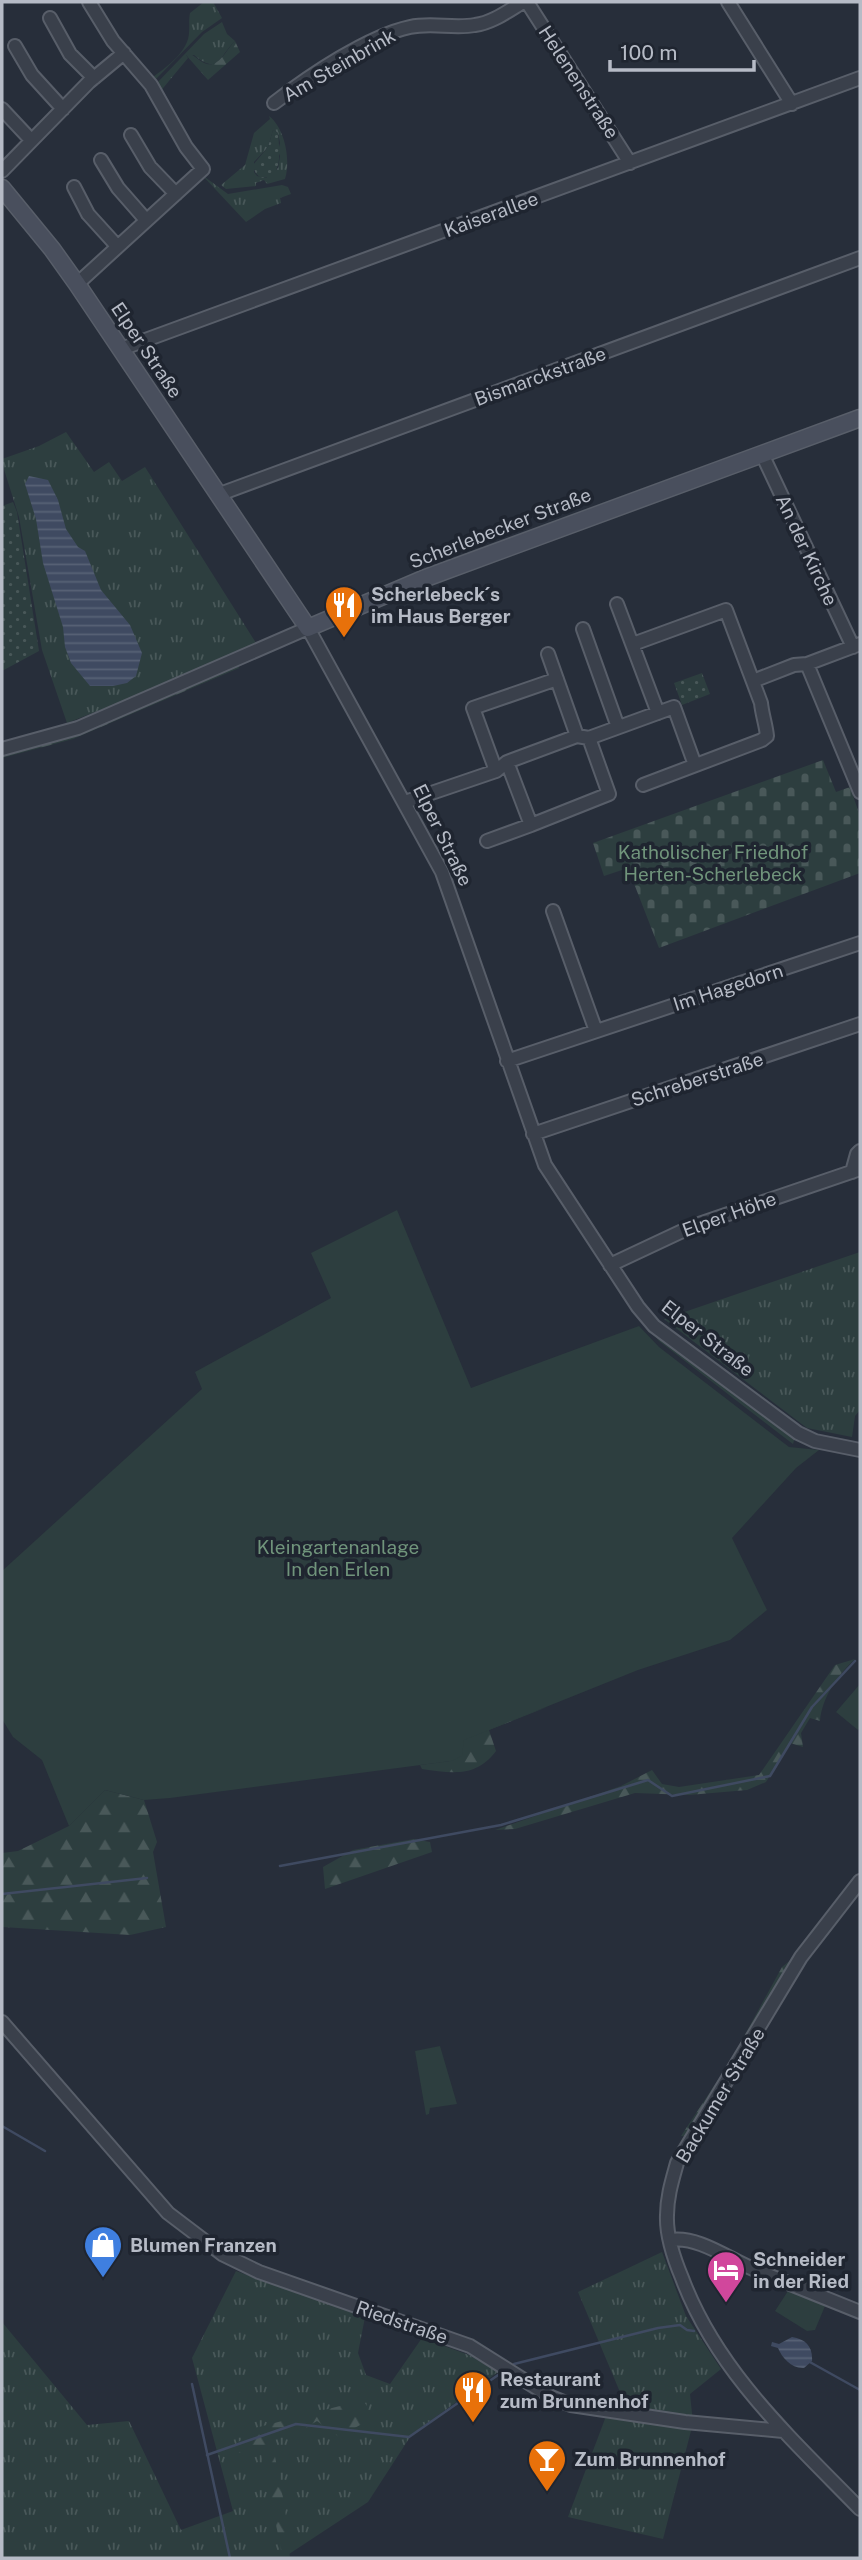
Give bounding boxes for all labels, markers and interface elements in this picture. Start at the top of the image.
street label: Helenenstraße [534,21,624,143]
street label: Am Steinbrink [279,24,399,106]
scale bar [610,28,754,72]
text: 100 m [620,40,677,65]
street label: Kaiserallee [441,187,541,241]
street label: Elper Straße [107,298,187,402]
street label: Bismarckstraße [471,342,609,410]
street label: Scherlebecker Straße [406,483,594,573]
street label: An der Kirche [772,491,842,609]
place label: Scherlebeck´s im Haus Berger [371,583,511,627]
restaurant icon: Scherlebeck´s im Haus Berger [323,584,365,639]
street label: Elper Straße [409,780,477,890]
park label: Katholischer Friedhof Herten-Scherlebeck [618,841,808,885]
street label: Im Hagedorn [670,959,786,1015]
street label: Schreberstraße [628,1047,766,1111]
street label: Elper Höhe [679,1187,779,1241]
street label: Elper Straße [658,1295,758,1381]
park label: Kleingartenanlage In den Erlen [257,1536,419,1580]
street label: Backumer Straße [671,2024,769,2166]
shop icon: Blumen Franzen [82,2224,124,2279]
place label: Blumen Franzen [130,2234,277,2256]
place label: Schneider in der Ried [753,2248,849,2292]
hotel icon: Schneider in der Ried [705,2249,747,2304]
street label: Riedstraße [353,2296,451,2348]
place label: Restaurant zum Brunnenhof [500,2368,649,2412]
restaurant icon: Restaurant zum Brunnenhof [452,2369,494,2424]
bar icon: Zum Brunnenhof [526,2438,568,2493]
place label: Zum Brunnenhof [574,2448,726,2470]

